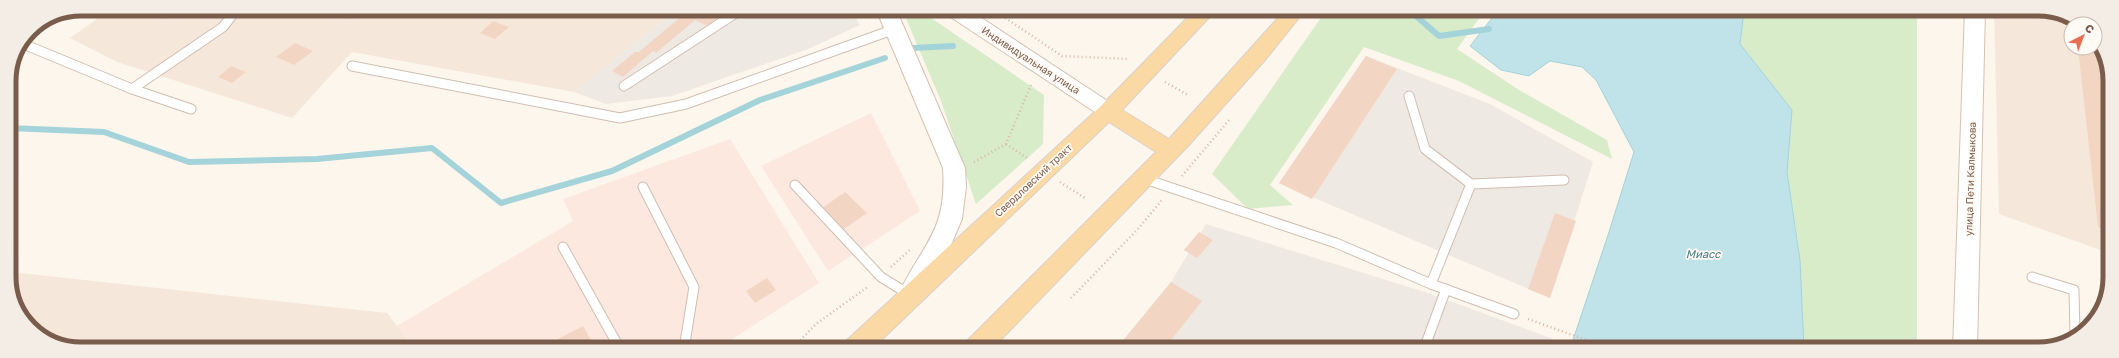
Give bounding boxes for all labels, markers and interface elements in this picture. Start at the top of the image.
north arrow [2063,16,2103,56]
text: С [2083,21,2097,36]
street label: Индивидуальная улица [980,24,1082,96]
street label: улица Пети Калмыкова [1962,122,1978,236]
street label: Свердловский тракт [992,141,1074,219]
water label: Миасс [1686,247,1721,260]

